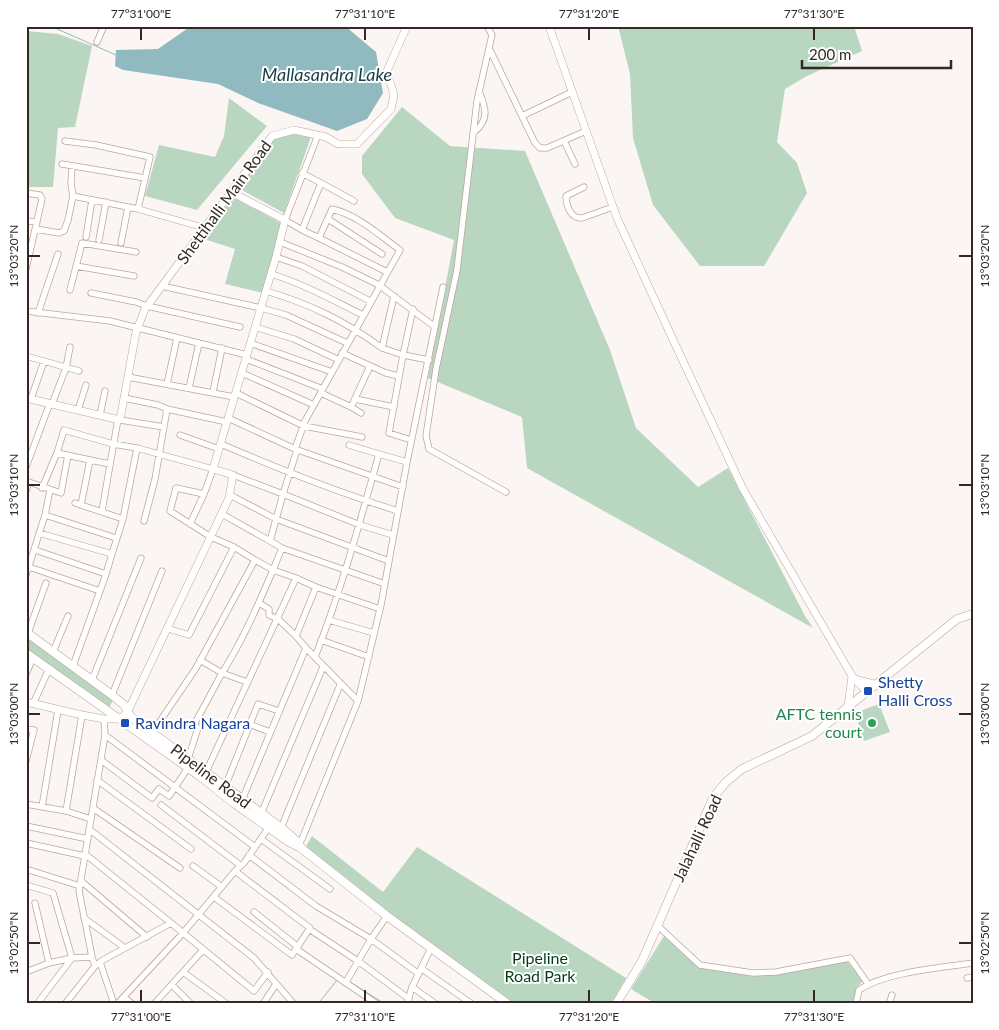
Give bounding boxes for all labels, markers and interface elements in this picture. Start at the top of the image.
text: 77°31'00"E [111,6,171,21]
text: 77°31'10"E [335,6,395,21]
text: 77°31'20"E [559,6,619,21]
text: 77°31'30"E [784,6,844,21]
scale bar [802,38,950,70]
text: 200 m [809,45,851,63]
water label: Mallasandra Lake [262,63,392,85]
street label: Shettihalli Main Road [172,136,275,267]
text: 13°03'20"N [6,225,21,287]
text: 13°03'20"N [977,225,992,287]
text: 13°03'10"N [6,454,21,516]
text: 13°03'10"N [977,454,992,516]
place label: Shetty Halli Cross [878,672,953,709]
text: 13°03'00"N [6,683,21,745]
text: 13°03'00"N [977,683,992,745]
marker: Shetty Halli Cross [862,685,874,697]
place label: AFTC tennis court [776,704,862,741]
place label: Ravindra Nagara [135,713,250,732]
marker: Ravindra Nagara [119,717,131,729]
marker: AFTC tennis court [866,717,878,729]
street label: Pipeline Road [167,739,255,812]
street label: Jalahalli Road [668,791,725,884]
text: 13°02'50"N [6,912,21,974]
text: 13°02'50"N [977,912,992,974]
park label: Pipeline Road Park [505,948,576,985]
text: 77°31'00"E [111,1009,171,1024]
text: 77°31'10"E [335,1009,395,1024]
text: 77°31'20"E [559,1009,619,1024]
text: 77°31'30"E [784,1009,844,1024]

